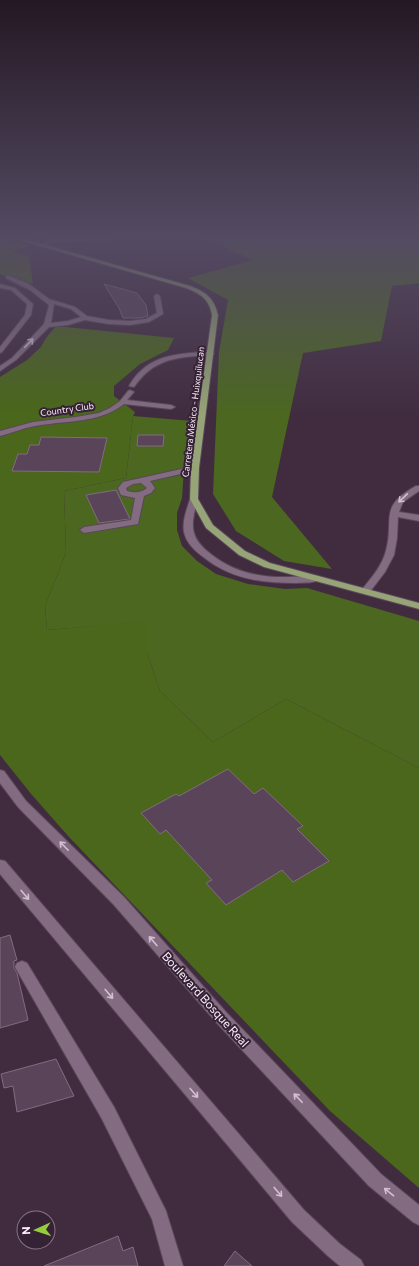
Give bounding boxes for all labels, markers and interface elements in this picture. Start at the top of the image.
one-way arrow [25,338,34,348]
street label: Carretera México - Huixquilucan [180,346,206,478]
street label: Country Club [39,400,95,418]
one-way arrow [398,493,408,502]
one-way arrow [59,841,69,851]
one-way arrow [21,890,30,900]
one-way arrow [149,936,158,946]
street label: Boulevard Bosque Real [160,949,252,1049]
one-way arrow [105,989,114,999]
one-way arrow [189,1088,198,1098]
one-way arrow [293,1093,303,1103]
one-way arrow [273,1187,283,1197]
one-way arrow [383,1187,394,1196]
north arrow [16,1210,56,1250]
text: N [19,1226,32,1235]

